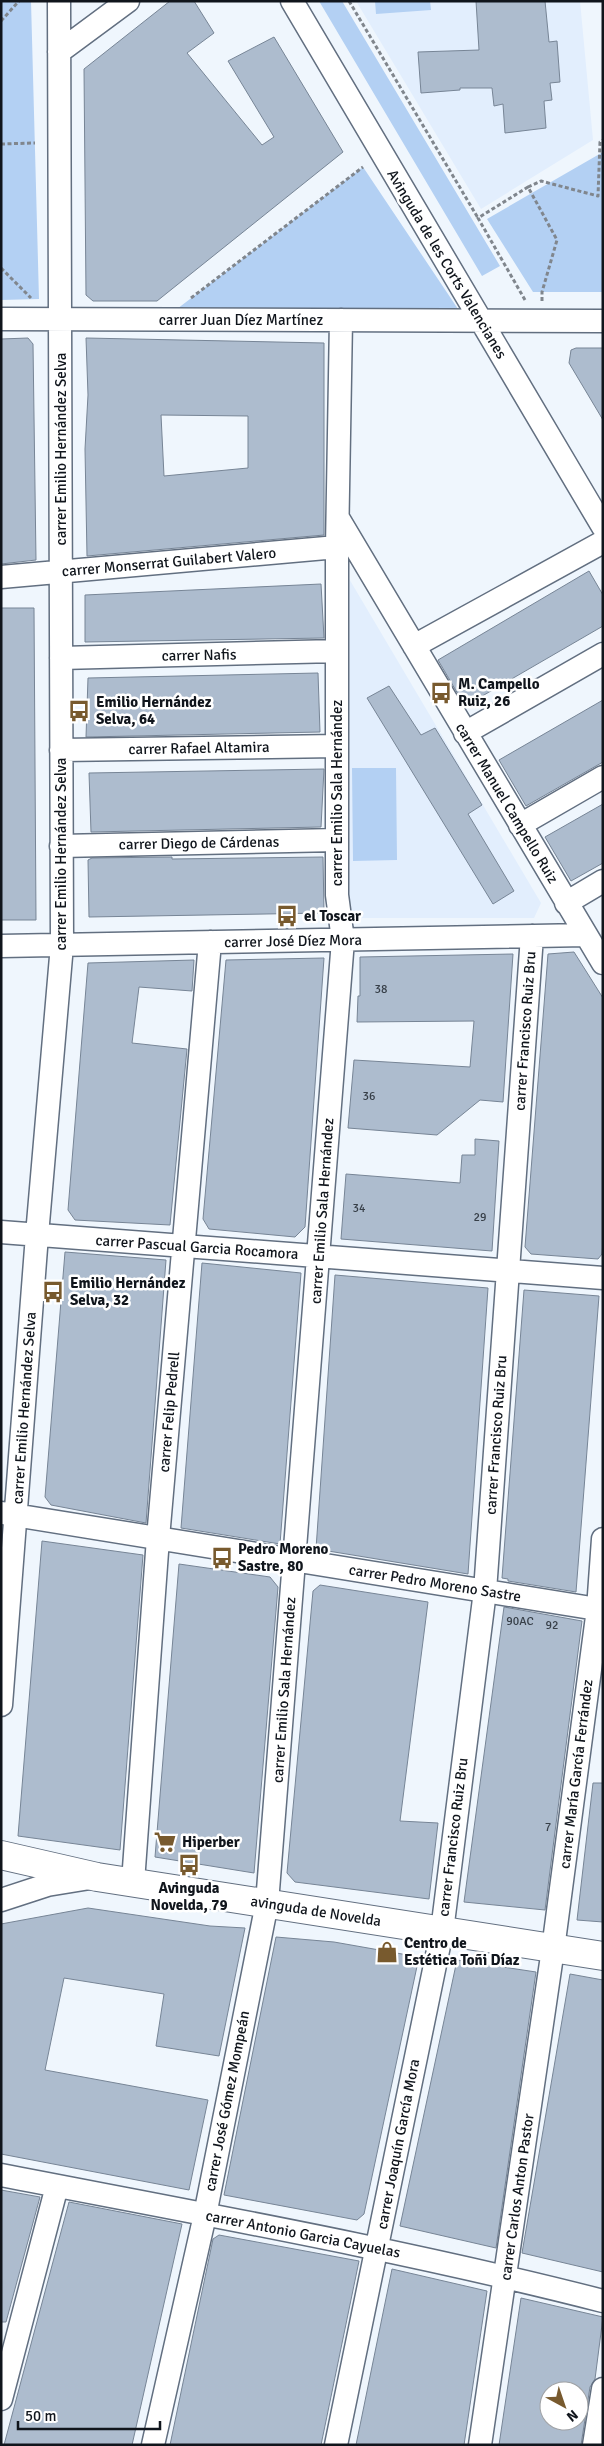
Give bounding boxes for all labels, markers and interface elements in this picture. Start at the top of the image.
street label: Avinguda de les Corts Valencianes [383,166,511,362]
street label: carrer Juan Díez Martínez [159,311,324,329]
street label: carrer Emilio Hernández Selva [52,353,70,545]
street label: carrer Monserrat Guilabert Valero [61,544,277,580]
street label: carrer Nafis [161,645,237,665]
place label: M. Campello Ruiz, 26 [458,675,540,710]
bus stop icon: M. Campello Ruiz, 26 [428,680,454,706]
place label: Emilio Hernández Selva, 64 [96,693,212,728]
bus stop icon: Emilio Hernández Selva, 64 [66,698,92,724]
street label: carrer Emilio Sala Hernández [328,700,346,886]
street label: carrer Manuel Campello Ruiz [452,719,562,887]
street label: carrer Rafael Altamira [128,738,270,758]
street label: carrer Emilio Hernández Selva [52,758,70,950]
street label: carrer Diego de Cárdenas [119,833,280,853]
bus stop icon: el Toscar [274,903,300,929]
place label: el Toscar [304,907,361,925]
street label: carrer José Díez Mora [224,931,362,951]
street label: carrer Francisco Ruiz Bru [510,951,540,1111]
house number: 38 [375,982,387,997]
house number: 36 [363,1089,375,1104]
street label: carrer Emilio Sala Hernández [307,1117,337,1305]
house number: 34 [353,1201,366,1216]
house number: 29 [474,1210,486,1225]
street label: carrer Pascual Garcia Rocamora [95,1231,299,1263]
place label: Emilio Hernández Selva, 32 [70,1274,186,1309]
bus stop icon: Emilio Hernández Selva, 32 [40,1279,66,1305]
street label: carrer Emilio Hernández Selva [8,1311,40,1505]
street label: carrer Felip Pedrell [155,1351,183,1473]
street label: carrer Francisco Ruiz Bru [481,1355,511,1515]
place label: Pedro Moreno Sastre, 80 [238,1540,329,1575]
bus stop icon: Pedro Moreno Sastre, 80 [209,1545,235,1571]
street label: carrer Pedro Moreno Sastre [348,1560,522,1606]
street label: carrer Emilio Sala Hernández [269,1596,299,1784]
house number: 90AC [506,1614,534,1629]
house number: 92 [546,1618,558,1633]
street label: carrer María García Ferrández [555,1678,597,1870]
street label: carrer Francisco Ruiz Bru [434,1757,472,1917]
house number: 7 [545,1820,551,1835]
supermarket icon: Hiperber [152,1829,178,1855]
place label: Hiperber [182,1833,240,1851]
bus stop icon: Avinguda Novelda, 79 [176,1852,202,1878]
place label: Avinguda Novelda, 79 [151,1879,227,1914]
street label: avinguda de Novelda [249,1892,383,1930]
place label: Centro de Estética Toñi Díaz [404,1934,520,1969]
shop icon: Centro de Estética Toñi Díaz [374,1939,400,1965]
street label: carrer José Gómez Mompeán [201,2009,253,2193]
street label: carrer Joaquín García Mora [373,2057,423,2231]
street label: carrer Carlos Anton Pastor [496,2112,538,2282]
street label: carrer Antonio Garcia Cayuelas [204,2206,402,2262]
north arrow [539,2381,589,2431]
scale bar [18,2398,160,2430]
text: N [563,2406,581,2425]
text: 50 m [25,2407,56,2425]

